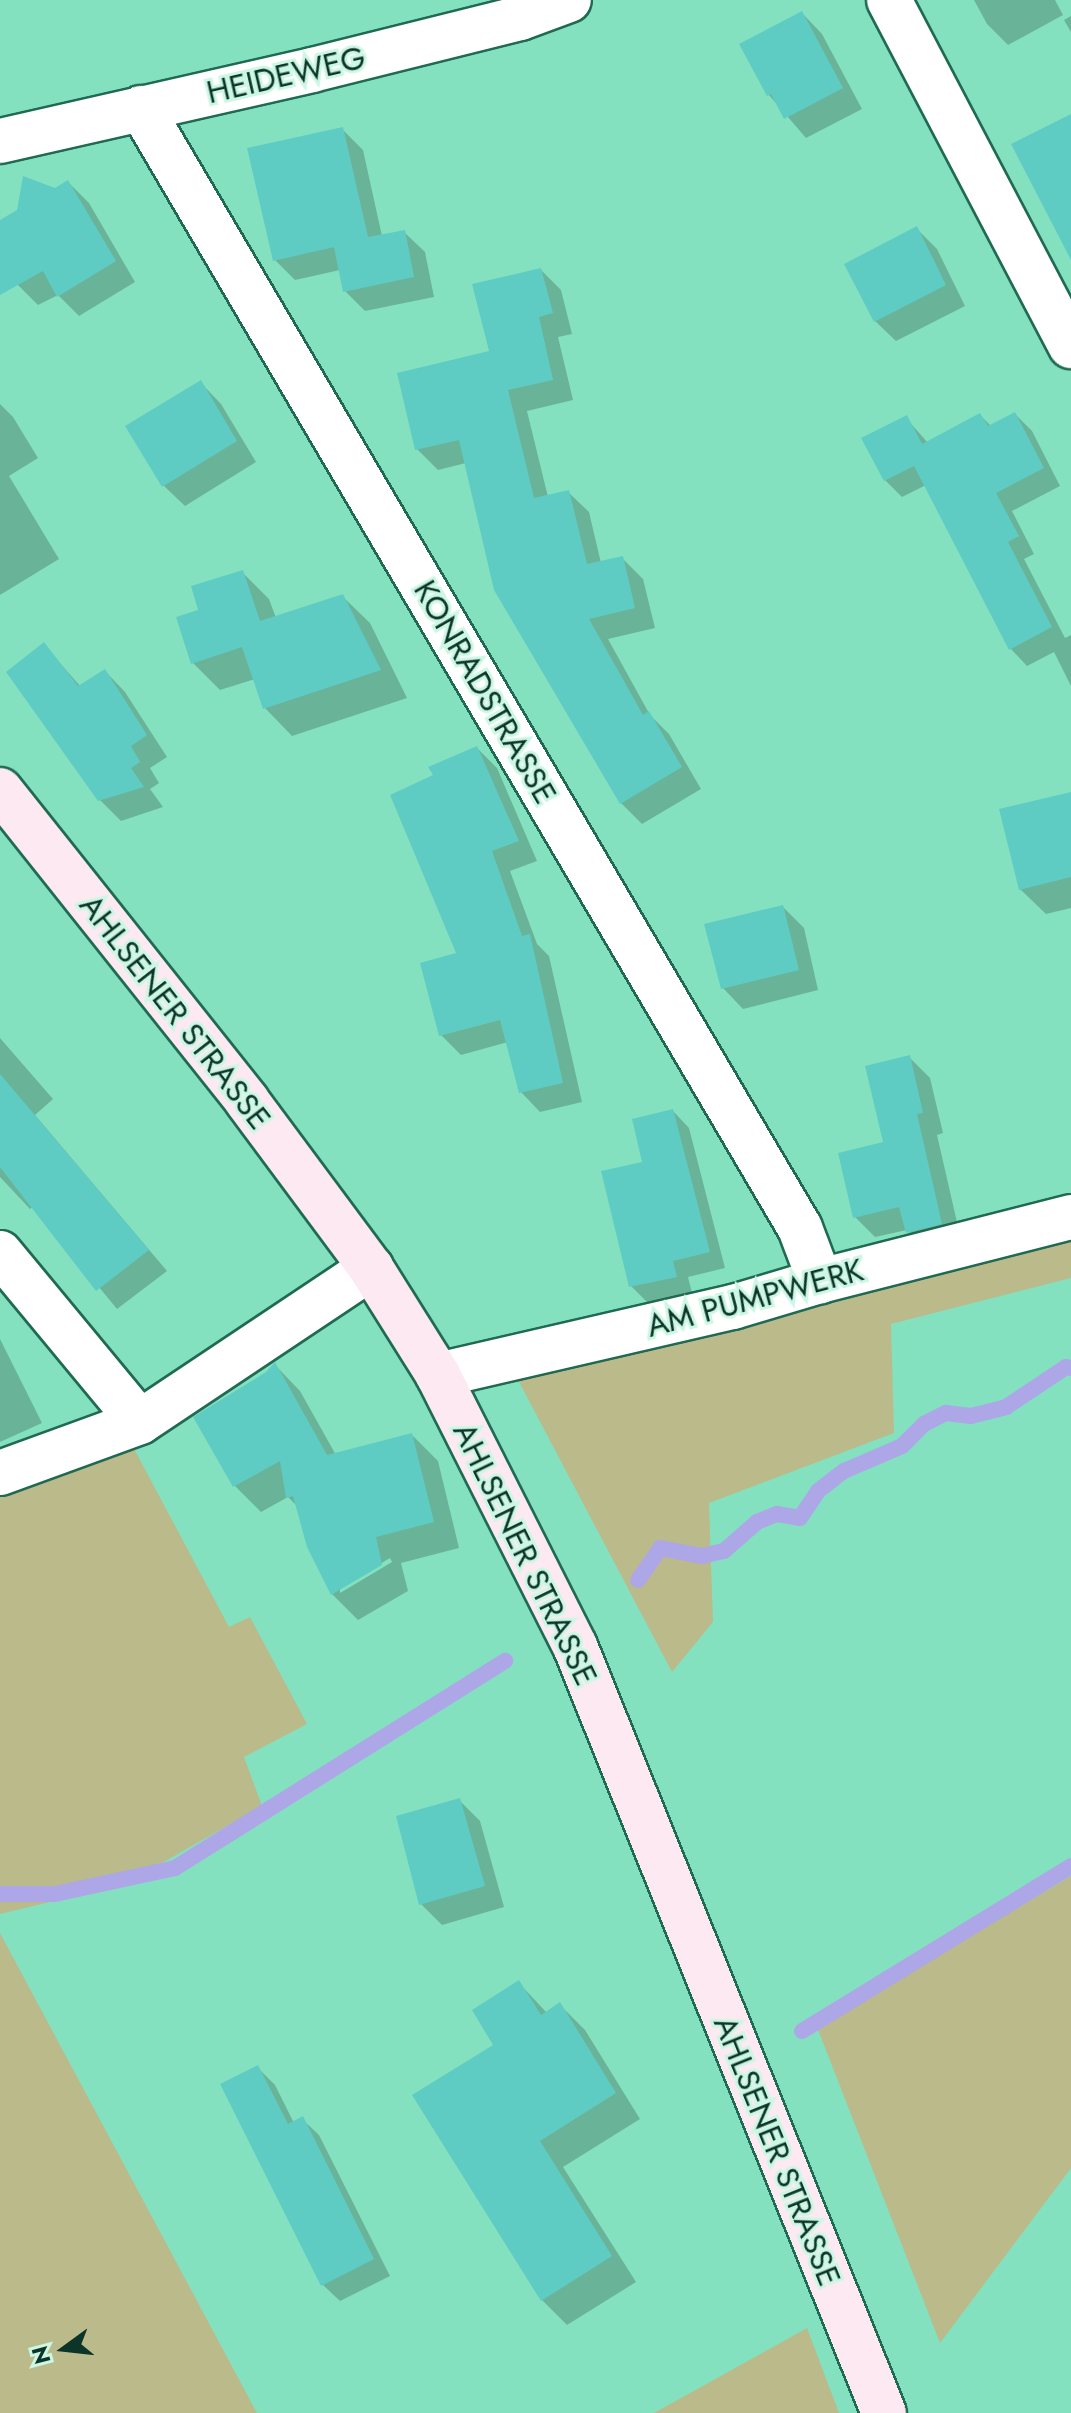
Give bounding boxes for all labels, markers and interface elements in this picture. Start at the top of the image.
street label: HEIDEWEG [203,38,369,112]
street label: KONRADSTRASSE [406,574,564,810]
street label: AHLSENER STRASSE [71,887,279,1137]
street label: AM PUMPWERK [642,1251,868,1345]
street label: AHLSENER STRASSE [445,1416,605,1692]
street label: AHLSENER STRASSE [705,2010,849,2292]
north arrow [24,2309,104,2389]
text: N [23,2343,59,2368]

